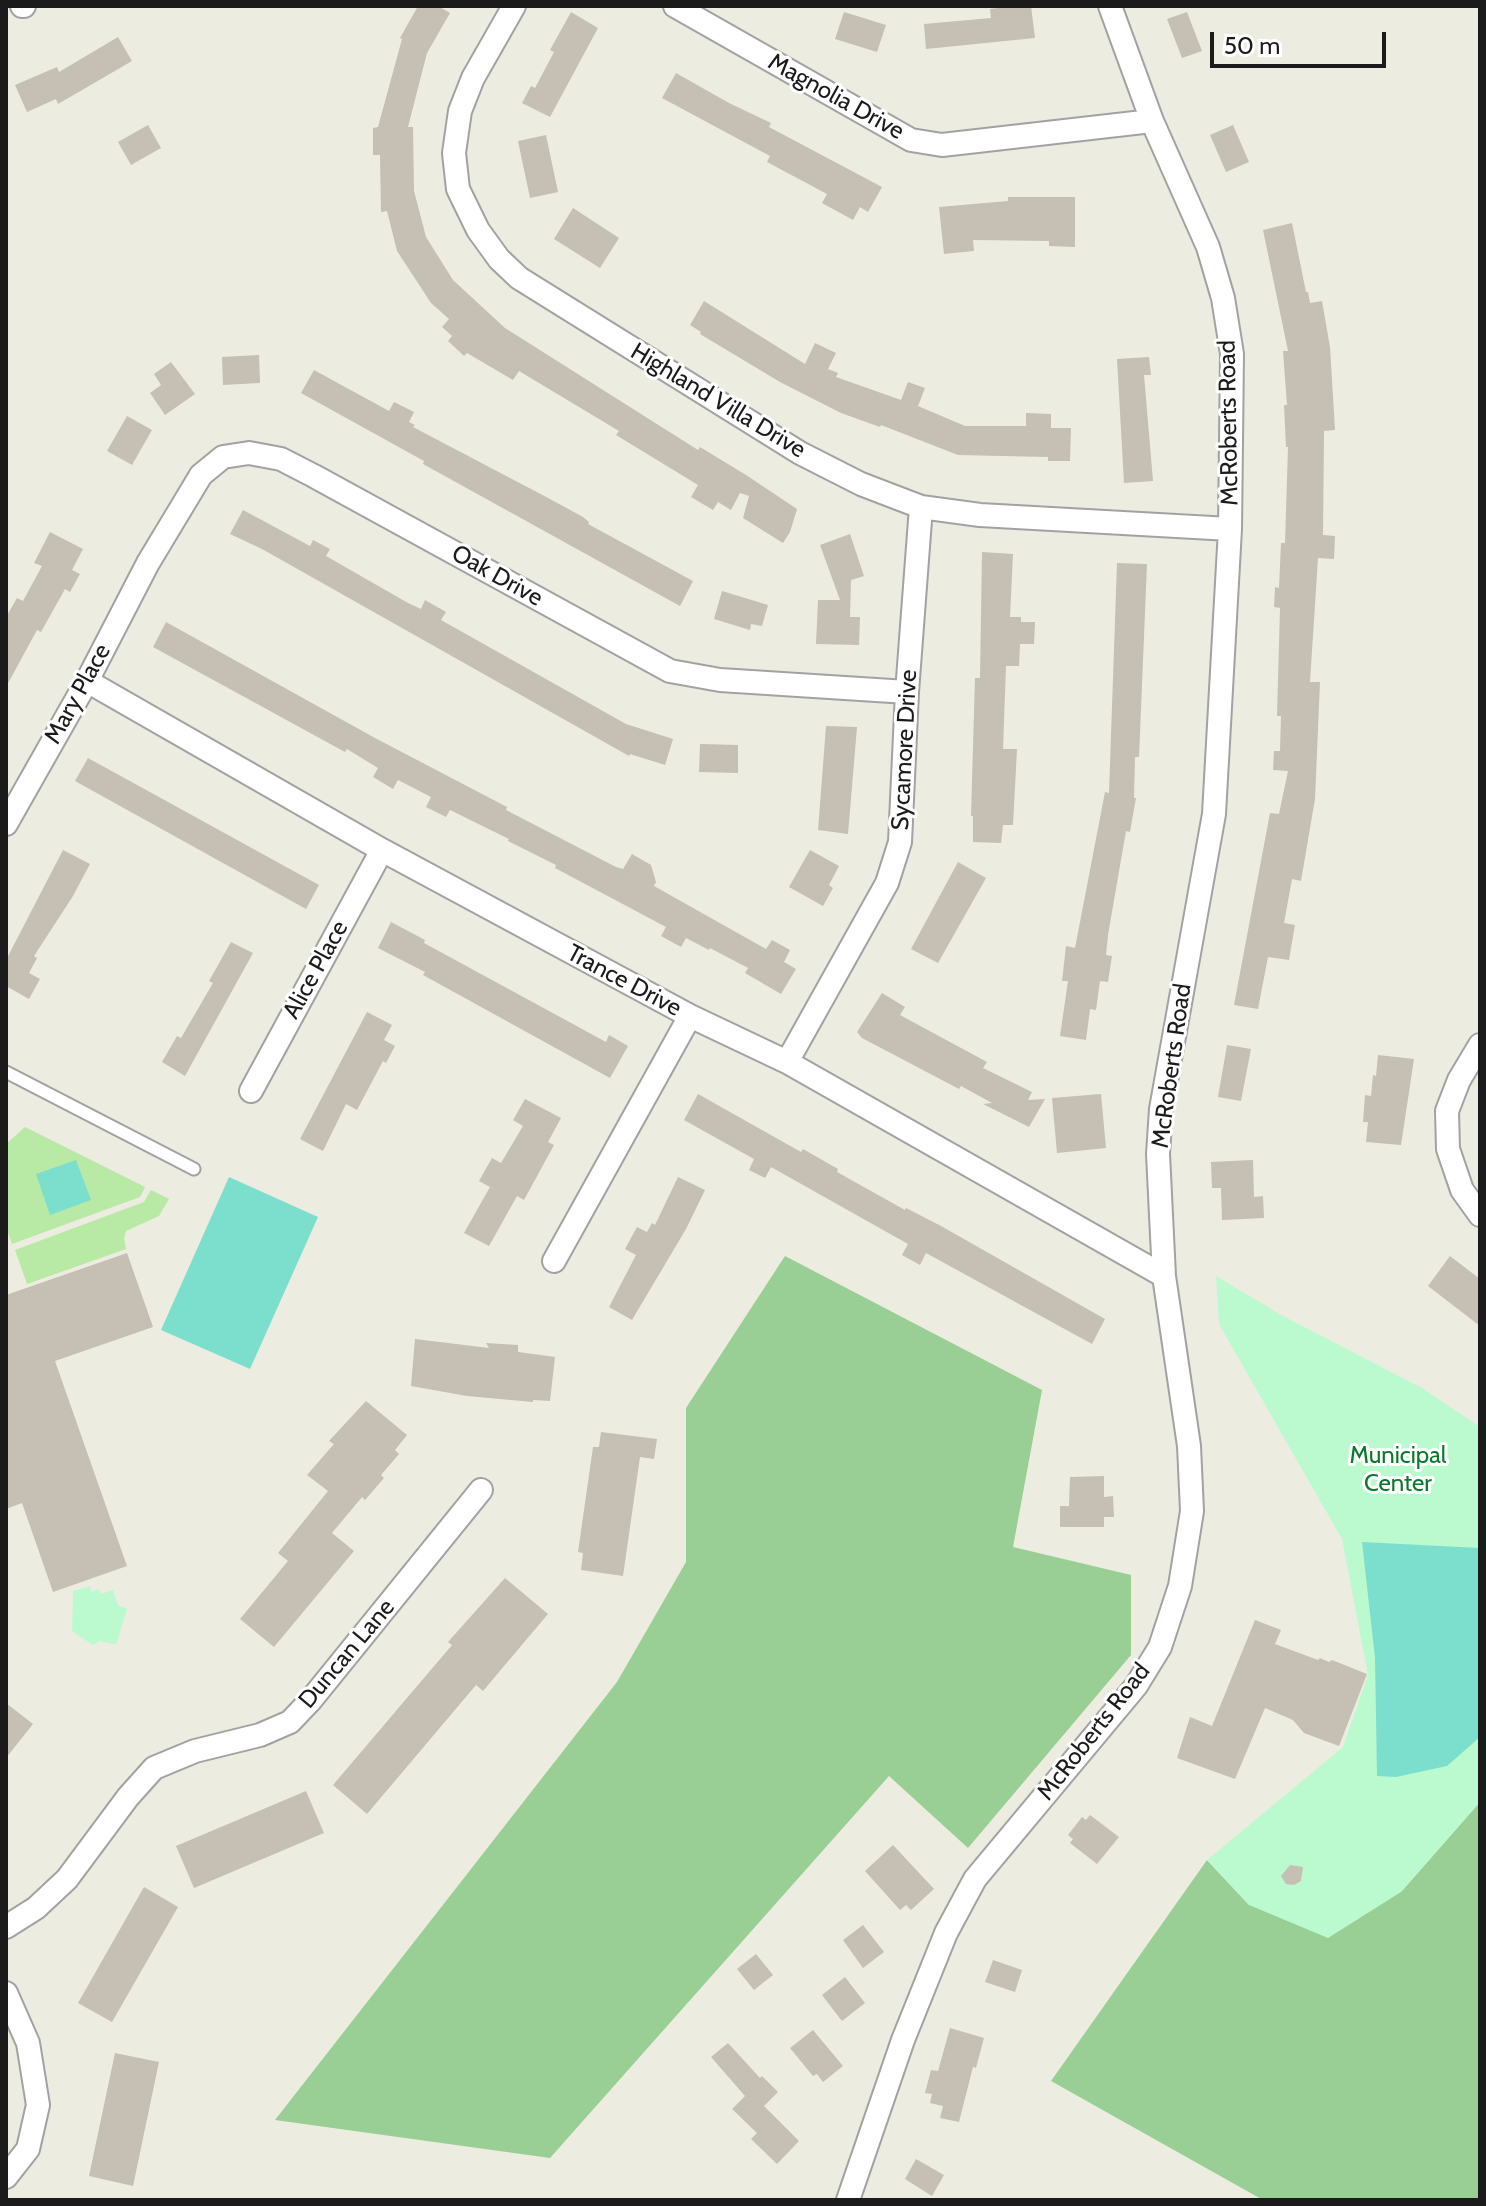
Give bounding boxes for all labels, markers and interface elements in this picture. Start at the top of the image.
scale bar [1214,16,1390,66]
text: 50 m [1224,31,1280,60]
street label: Magnolia Drive [763,48,909,146]
street label: Highland Villa Drive [625,337,811,465]
street label: McRoberts Road [1213,340,1245,506]
street label: Oak Drive [446,539,548,613]
street label: Mary Place [39,639,117,749]
street label: Sycamore Drive [886,669,924,831]
street label: Alice Place [277,916,355,1024]
street label: Trance Drive [562,939,686,1023]
street label: McRoberts Road [1146,982,1198,1150]
park label: Municipal Center [1350,1442,1446,1498]
street label: Duncan Lane [293,1594,401,1714]
street label: McRoberts Road [1032,1658,1156,1806]

